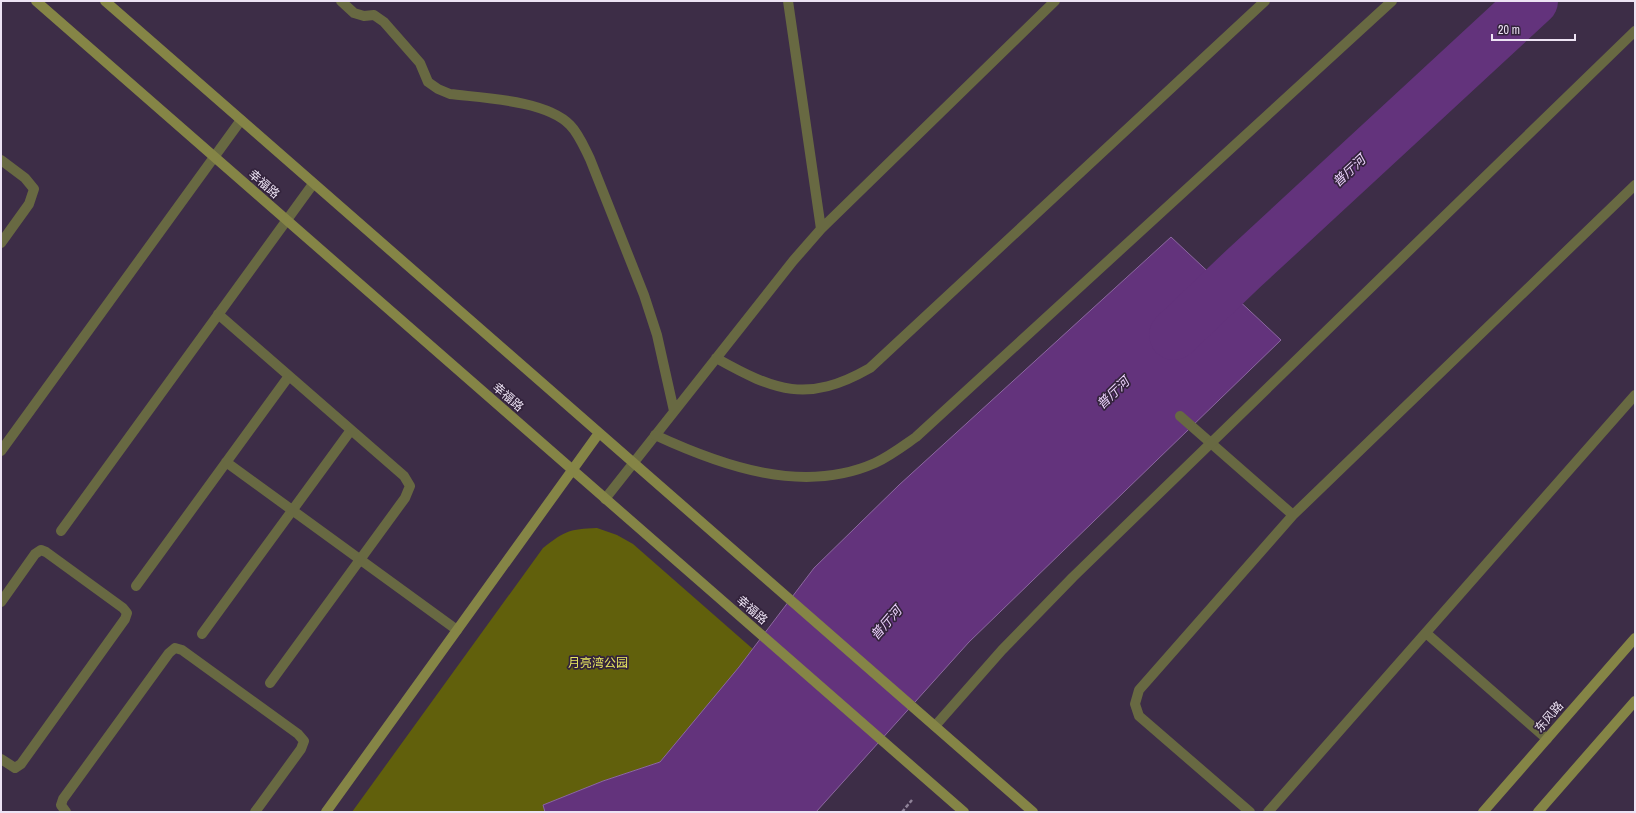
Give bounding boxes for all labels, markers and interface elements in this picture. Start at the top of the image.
scale bar [1492,16,1575,42]
text: 20 m [1498,22,1520,38]
water label: 普厅河 [1329,149,1371,191]
street label: 幸福路 [245,166,283,202]
water label: 普厅河 [1093,371,1135,413]
street label: 幸福路 [489,379,527,415]
street label: 幸福路 [733,592,771,628]
water label: 普厅河 [867,600,907,643]
park label: 月亮湾公园 [568,655,628,671]
street label: 东风路 [1531,698,1567,736]

